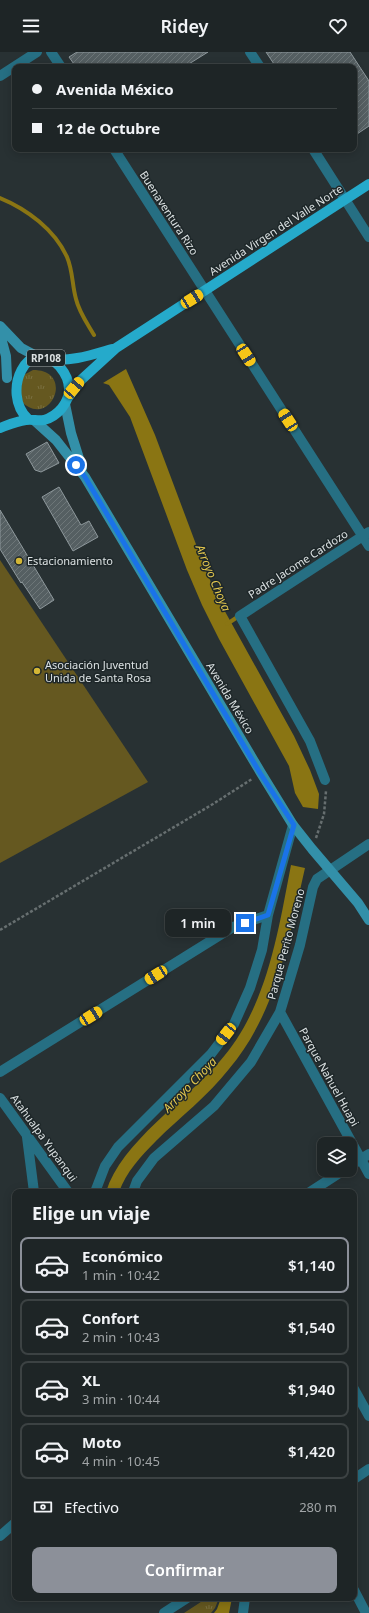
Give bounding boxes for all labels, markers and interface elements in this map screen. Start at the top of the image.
text: Ridey [161,14,208,38]
icon: menu [20,15,42,37]
icon: heart [327,15,349,37]
text: Avenida México [56,79,174,99]
text: 12 de Octubre [56,118,160,138]
street label: Buenaventura Rizo [137,168,202,258]
street label: Avenida Virgen del Valle Norte [206,181,345,278]
car [179,288,205,310]
car [234,342,258,368]
road number: RP108 [27,350,65,366]
car [62,375,86,401]
car [276,407,300,433]
route start [67,456,85,474]
street label: Padre Jacome Cardozo [245,526,351,601]
water label: Arroyo Choya [191,541,235,614]
place label: Estacionamiento [27,553,113,568]
marker: Estacionamiento [14,556,24,566]
place label: Asociación Juventud Unida de Santa Rosa [45,657,151,685]
street label: Avenida México [203,659,258,737]
marker: Asociación Juventud Unida de Santa Rosa [32,666,42,676]
street label: Parque Perito Moreno [264,886,308,1001]
callout: 1 min [165,909,231,937]
text: 1 min [180,914,216,932]
route end [236,914,254,932]
car [143,964,169,986]
car [78,1005,104,1027]
car [214,1021,238,1047]
street label: Parque Nahuel Huapi [296,1025,363,1129]
water label: Arroyo Choya [158,1053,221,1117]
street label: Atahualpa Yupanqui [8,1091,81,1184]
map controls [317,1137,357,1177]
button: layers [317,1137,357,1177]
text: Elige un viaje [32,1201,150,1225]
text: Económico [82,1246,163,1266]
icon: car [34,1247,70,1283]
text: $1,140 [288,1255,335,1275]
text: 1 min · 10:42 [82,1266,160,1284]
text: Confort [82,1308,139,1328]
icon: car [34,1309,70,1345]
text: $1,540 [288,1317,335,1337]
text: 2 min · 10:43 [82,1328,160,1346]
text: XL [82,1370,100,1390]
icon: car [34,1371,70,1407]
text: $1,940 [288,1379,335,1399]
text: 3 min · 10:44 [82,1390,160,1408]
text: Moto [82,1432,121,1452]
icon: car [34,1433,70,1469]
text: $1,420 [288,1441,335,1461]
text: 4 min · 10:45 [82,1452,160,1470]
icon: cash [32,1496,54,1518]
text: Efectivo [64,1497,119,1517]
text: 280 m [299,1498,337,1516]
button: Confirmar [32,1547,337,1593]

